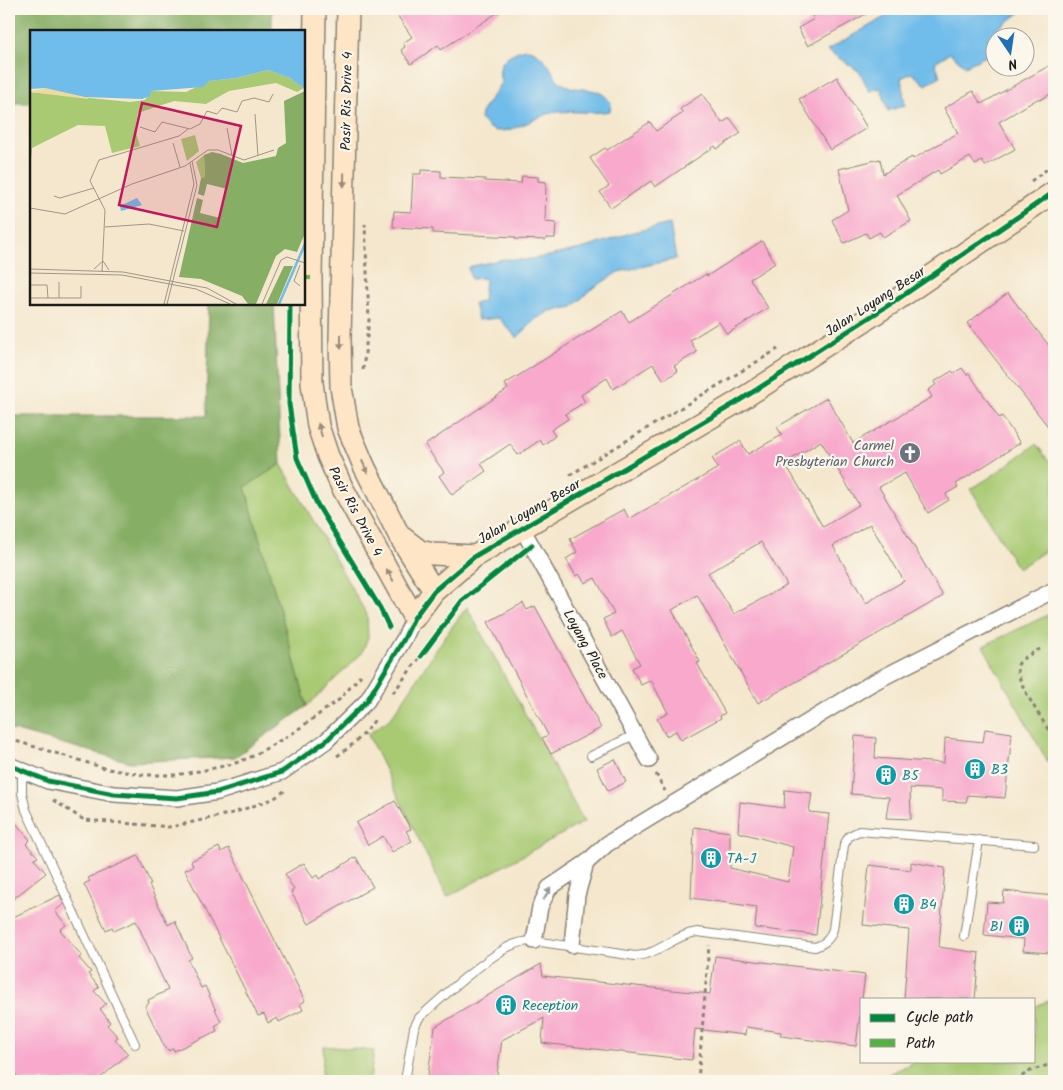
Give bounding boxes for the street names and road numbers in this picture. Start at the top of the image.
street label: Pasir Ris Drive 4 [335,51,359,151]
street label: Jalan Loyang Besar [821,260,931,342]
street label: Pasir Ris Drive 4 [322,462,388,561]
street label: Jalan Loyang Besar [474,473,586,550]
street label: Loyang Place [557,605,614,684]

